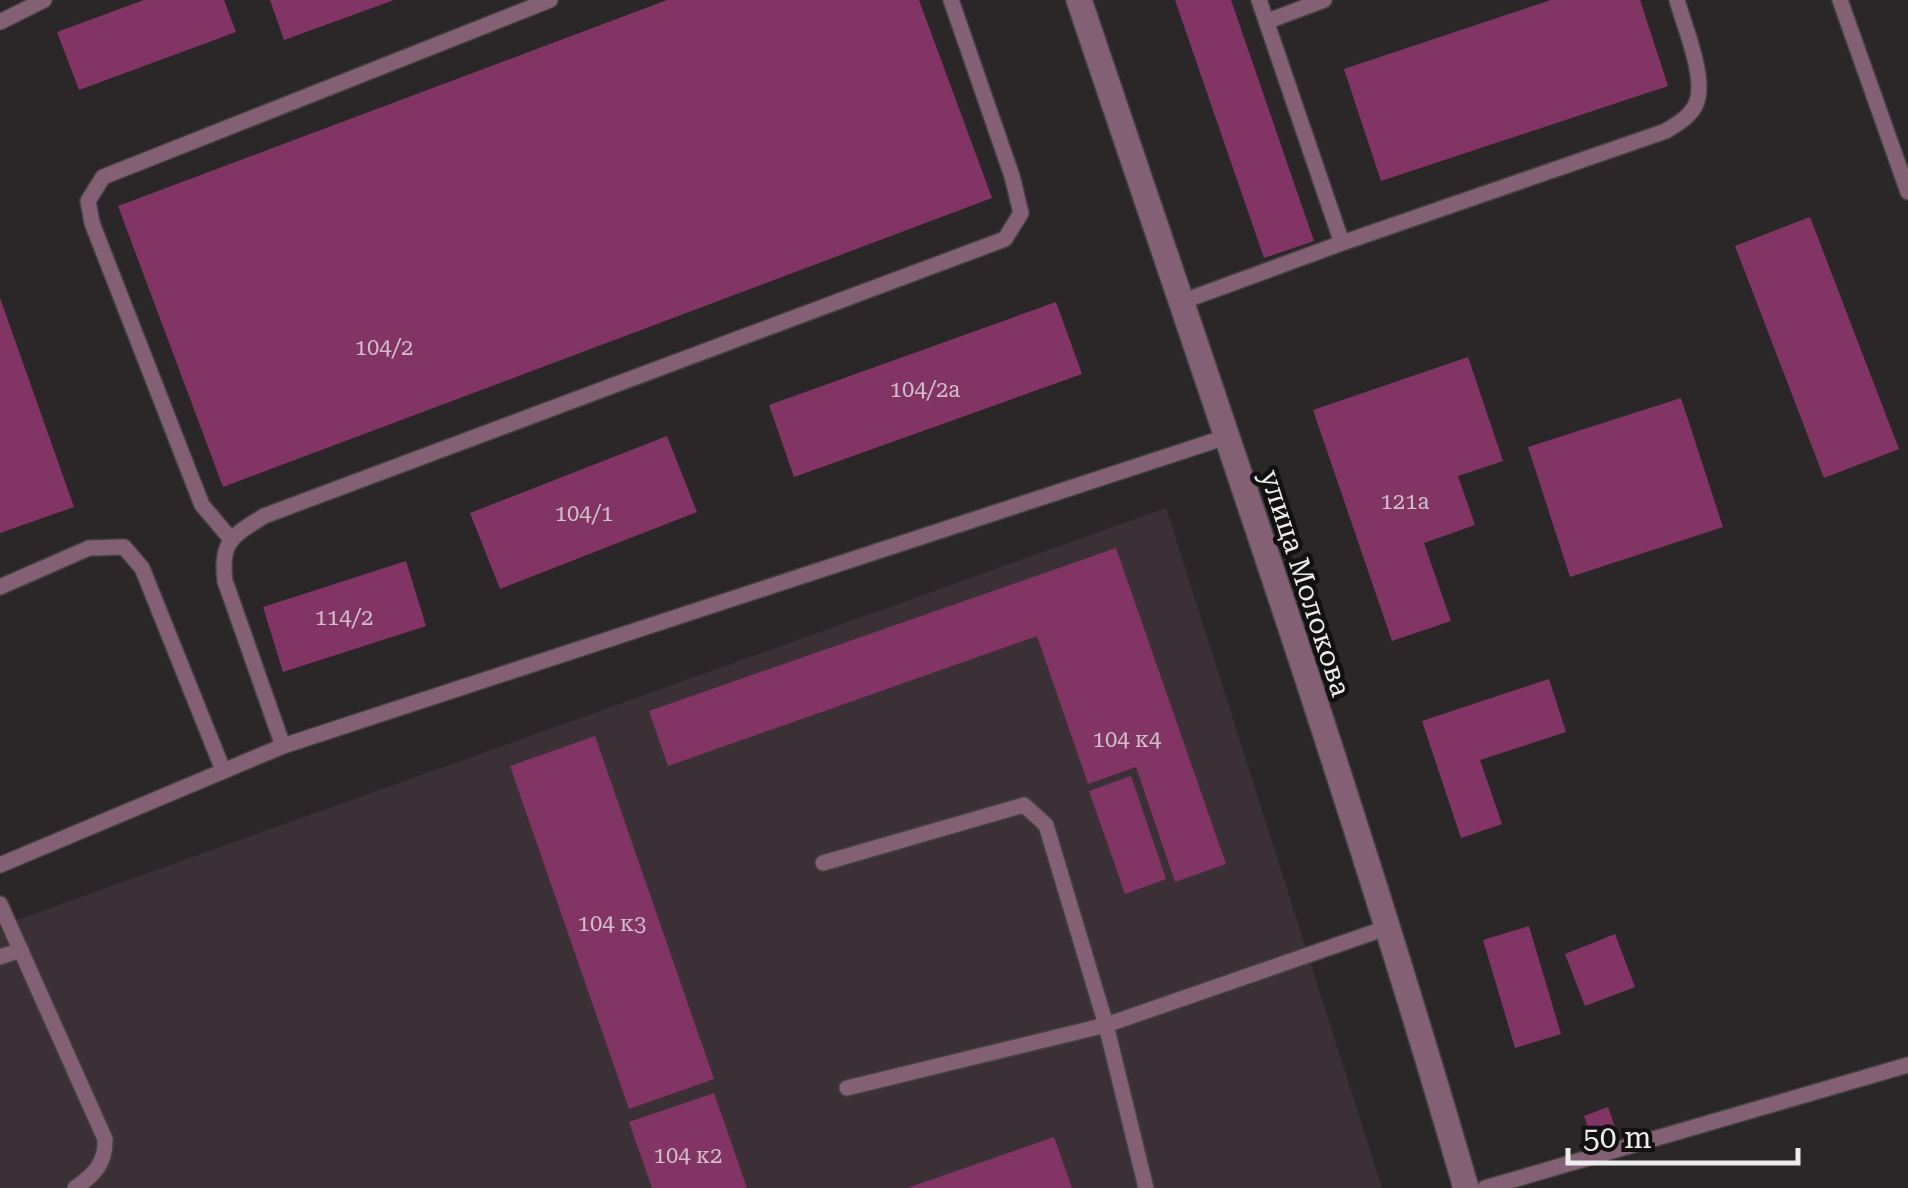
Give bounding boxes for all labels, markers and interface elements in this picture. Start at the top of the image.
house number: 104/2 [355,335,413,360]
house number: 104/2а [890,377,960,402]
street label: улица Молокова [1253,466,1358,701]
house number: 121а [1381,489,1430,514]
house number: 104/1 [555,501,613,526]
house number: 114/2 [315,605,373,630]
house number: 104 к4 [1093,727,1162,752]
house number: 104 к3 [578,911,646,936]
scale bar [1568,1103,1798,1165]
text: 50 m [1583,1120,1652,1155]
house number: 104 к2 [654,1143,722,1168]

